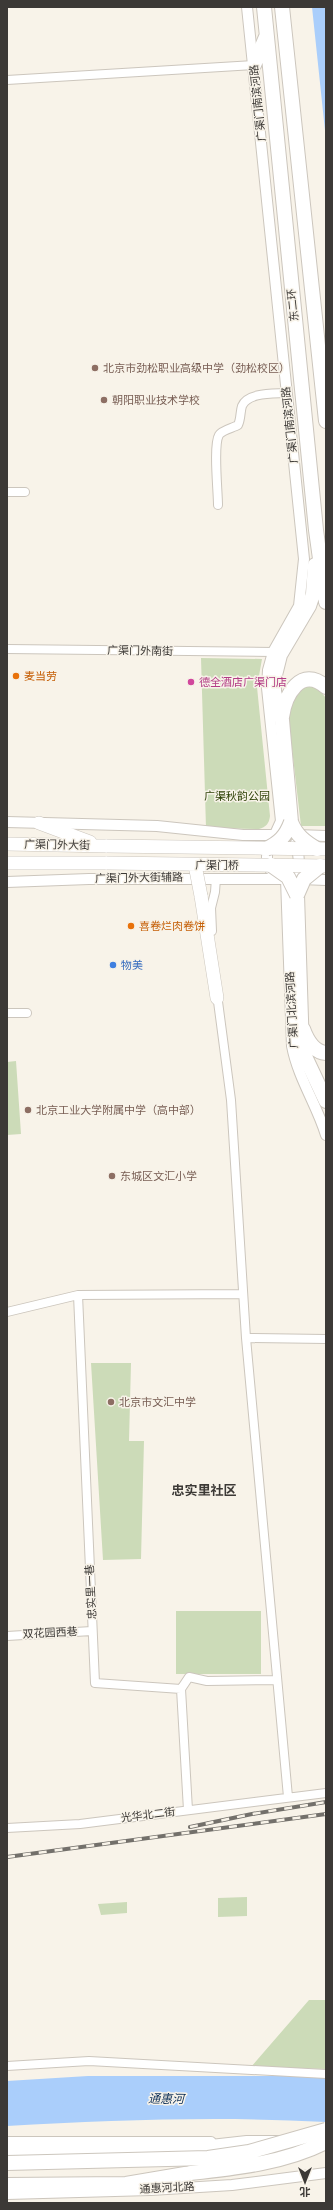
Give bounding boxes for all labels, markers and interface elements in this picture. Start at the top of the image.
street label: 广渠门南滨河路 [248,64,268,142]
street label: 东二环 [285,288,301,322]
place label: 北京市劲松职业高级中学（劲松校区） [103,362,290,375]
marker: 北京市劲松职业高级中学（劲松校区） [90,363,100,373]
street label: 广渠门南滨河路 [280,386,300,464]
place label: 朝阳职业技术学校 [112,394,200,407]
marker: 朝阳职业技术学校 [99,395,109,405]
street label: 广渠门外南街 [107,644,173,658]
place label: 麦当劳 [24,670,57,683]
marker: 麦当劳 [11,671,21,681]
place label: 德全酒店广渠门店 [199,676,287,689]
marker: 德全酒店广渠门店 [186,677,196,687]
park label: 广渠秋韵公园 [204,790,270,803]
street label: 广渠门外大街 [24,838,90,852]
street label: 广渠门桥 [195,859,239,872]
street label: 广渠门外大街辅路 [95,871,183,885]
place label: 喜卷烂肉卷饼 [139,920,205,933]
marker: 喜卷烂肉卷饼 [126,921,136,931]
place label: 物美 [121,959,143,972]
marker: 物美 [108,960,118,970]
street label: 广渠门北滨河路 [283,971,301,1049]
place label: 北京工业大学附属中学（高中部） [36,1104,201,1117]
marker: 北京工业大学附属中学（高中部） [23,1105,33,1115]
place label: 东城区文汇小学 [120,1170,197,1183]
marker: 东城区文汇小学 [107,1171,117,1181]
place label: 北京市文汇中学 [119,1396,196,1409]
marker: 北京市文汇中学 [106,1397,116,1407]
district label: 忠实里社区 [171,1483,237,1498]
street label: 忠实里一巷 [83,1564,99,1620]
street label: 双花园西巷 [22,1625,78,1641]
street label: 光华北二街 [120,1805,176,1825]
water label: 通惠河 [148,2092,186,2106]
north arrow [285,2162,325,2202]
street label: 通惠河北路 [139,2180,195,2196]
text: 北 [300,2185,311,2198]

